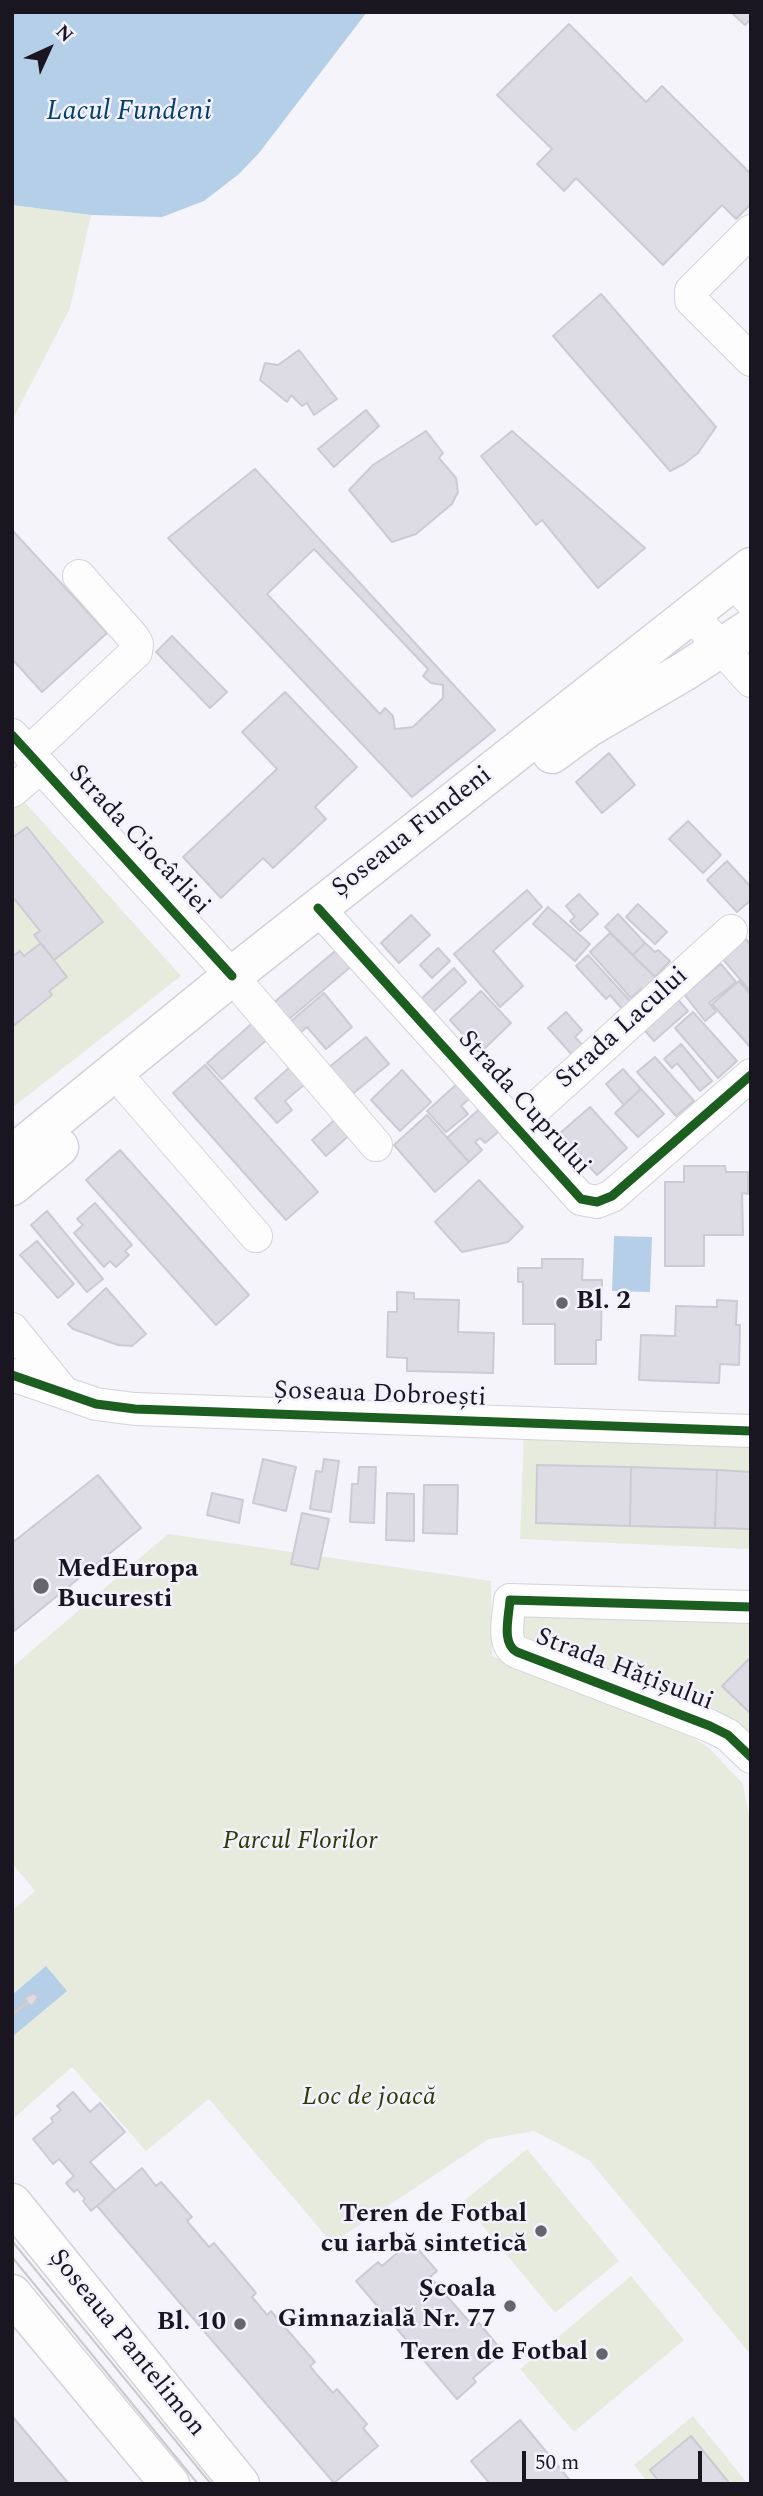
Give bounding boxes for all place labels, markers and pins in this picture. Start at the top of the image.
place label: Bl. 2 [576,1287,631,1319]
marker: Bl. 2 [554,1295,570,1311]
place label: MedEuropa Bucuresti [57,1555,198,1616]
marker: MedEuropa Bucuresti [31,1576,51,1596]
place label: Teren de Fotbal cu iarbă sintetică [321,2200,527,2262]
marker: Teren de Fotbal cu iarbă sintetică [533,2223,549,2239]
place label: Școala Gimnazială Nr. 77 [278,2275,496,2336]
marker: Școala Gimnazială Nr. 77 [502,2298,518,2314]
place label: Bl. 10 [157,2308,226,2340]
marker: Bl. 10 [232,2316,248,2332]
place label: Teren de Fotbal [400,2338,588,2370]
marker: Teren de Fotbal [594,2346,610,2362]

